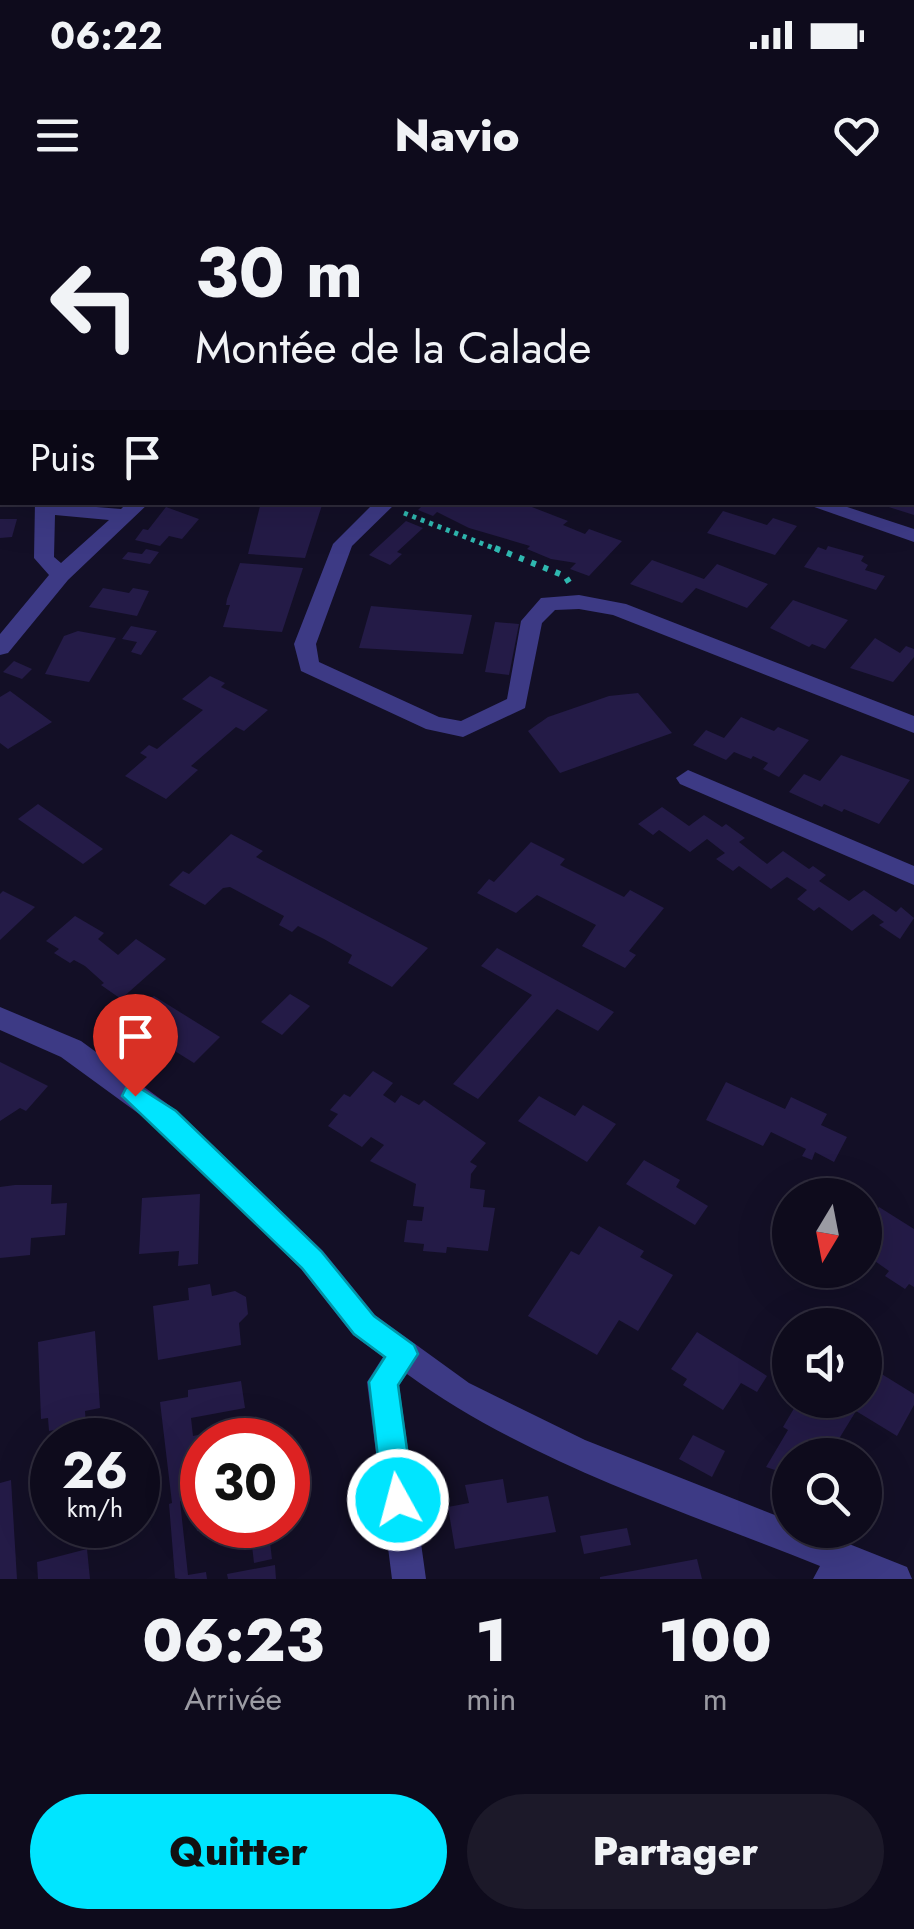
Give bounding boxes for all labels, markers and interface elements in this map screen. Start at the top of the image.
text: 06:22 [50,8,163,63]
text: Navio [394,103,520,168]
icon: menu [30,108,85,163]
icon: heart [829,108,884,163]
text: 30 m [195,222,363,323]
icon: left [30,240,160,370]
text: Montée de la Calade [195,315,591,380]
text: Puis [30,430,95,485]
icon: arrive [115,430,170,485]
pin [93,994,178,1097]
icon: arrive [108,1009,163,1064]
north arrow [772,1178,882,1288]
map controls [772,1178,882,1548]
button: sound [772,1308,882,1418]
speed limit sign: 30 [180,1418,310,1548]
text: 26 [62,1434,128,1507]
button: search [772,1438,882,1548]
position arrow [346,1448,450,1552]
text: km/h [67,1490,123,1526]
text: 06:23 [142,1597,324,1684]
text: 1 [475,1597,507,1684]
text: 100 [658,1597,772,1684]
text: Arrivée [184,1676,282,1722]
text: min [466,1676,516,1722]
text: m [703,1676,728,1722]
button: Quitter [30,1794,447,1909]
button: Partager [467,1794,884,1909]

